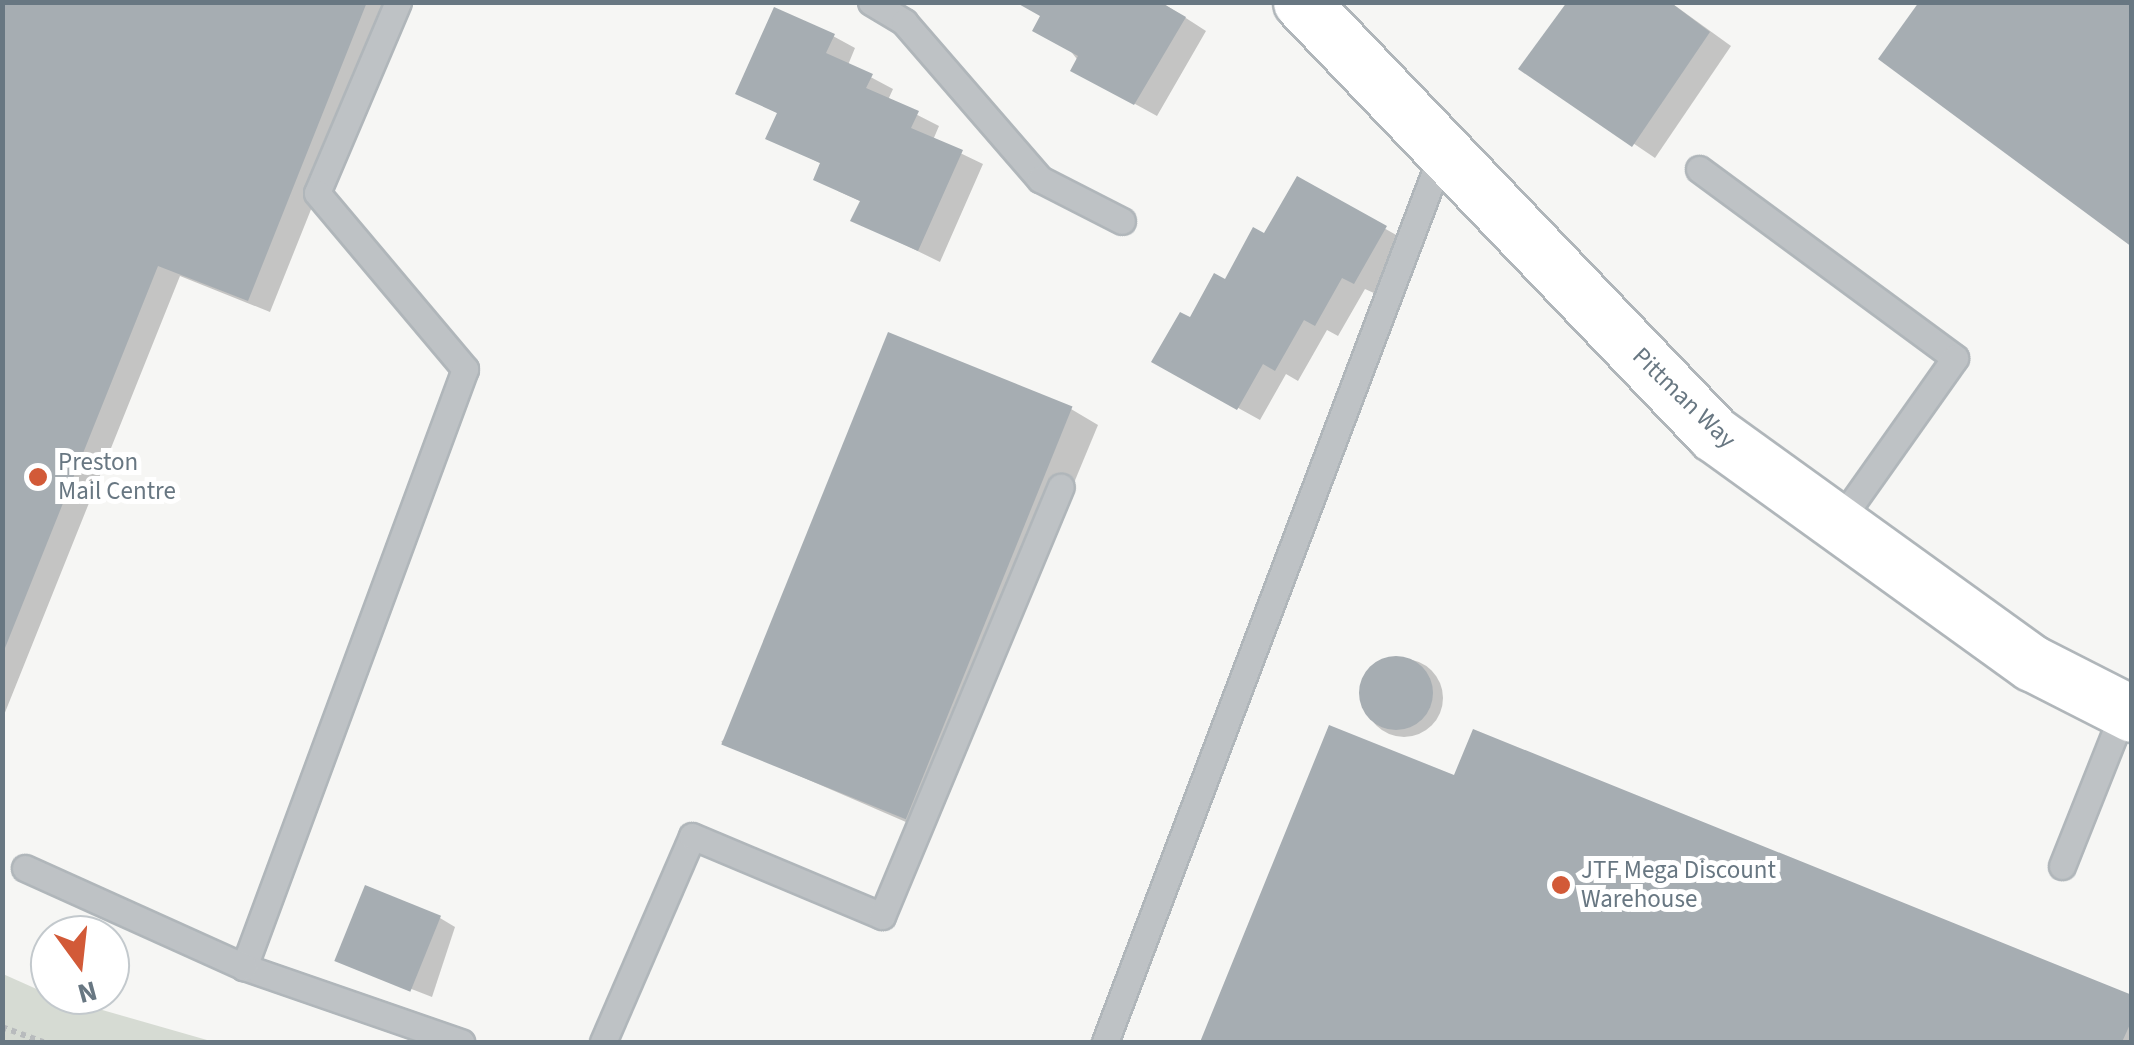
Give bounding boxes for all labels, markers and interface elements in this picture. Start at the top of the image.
street label: Pittman Way [1626,341,1742,455]
place label: Preston Mail Centre [58,448,176,507]
marker: Preston Mail Centre [27,466,49,488]
place label: JTF Mega Discount Warehouse [1581,856,1776,915]
marker: JTF Mega Discount Warehouse [1550,874,1572,896]
north arrow [30,915,130,1015]
text: N [73,970,101,1014]

